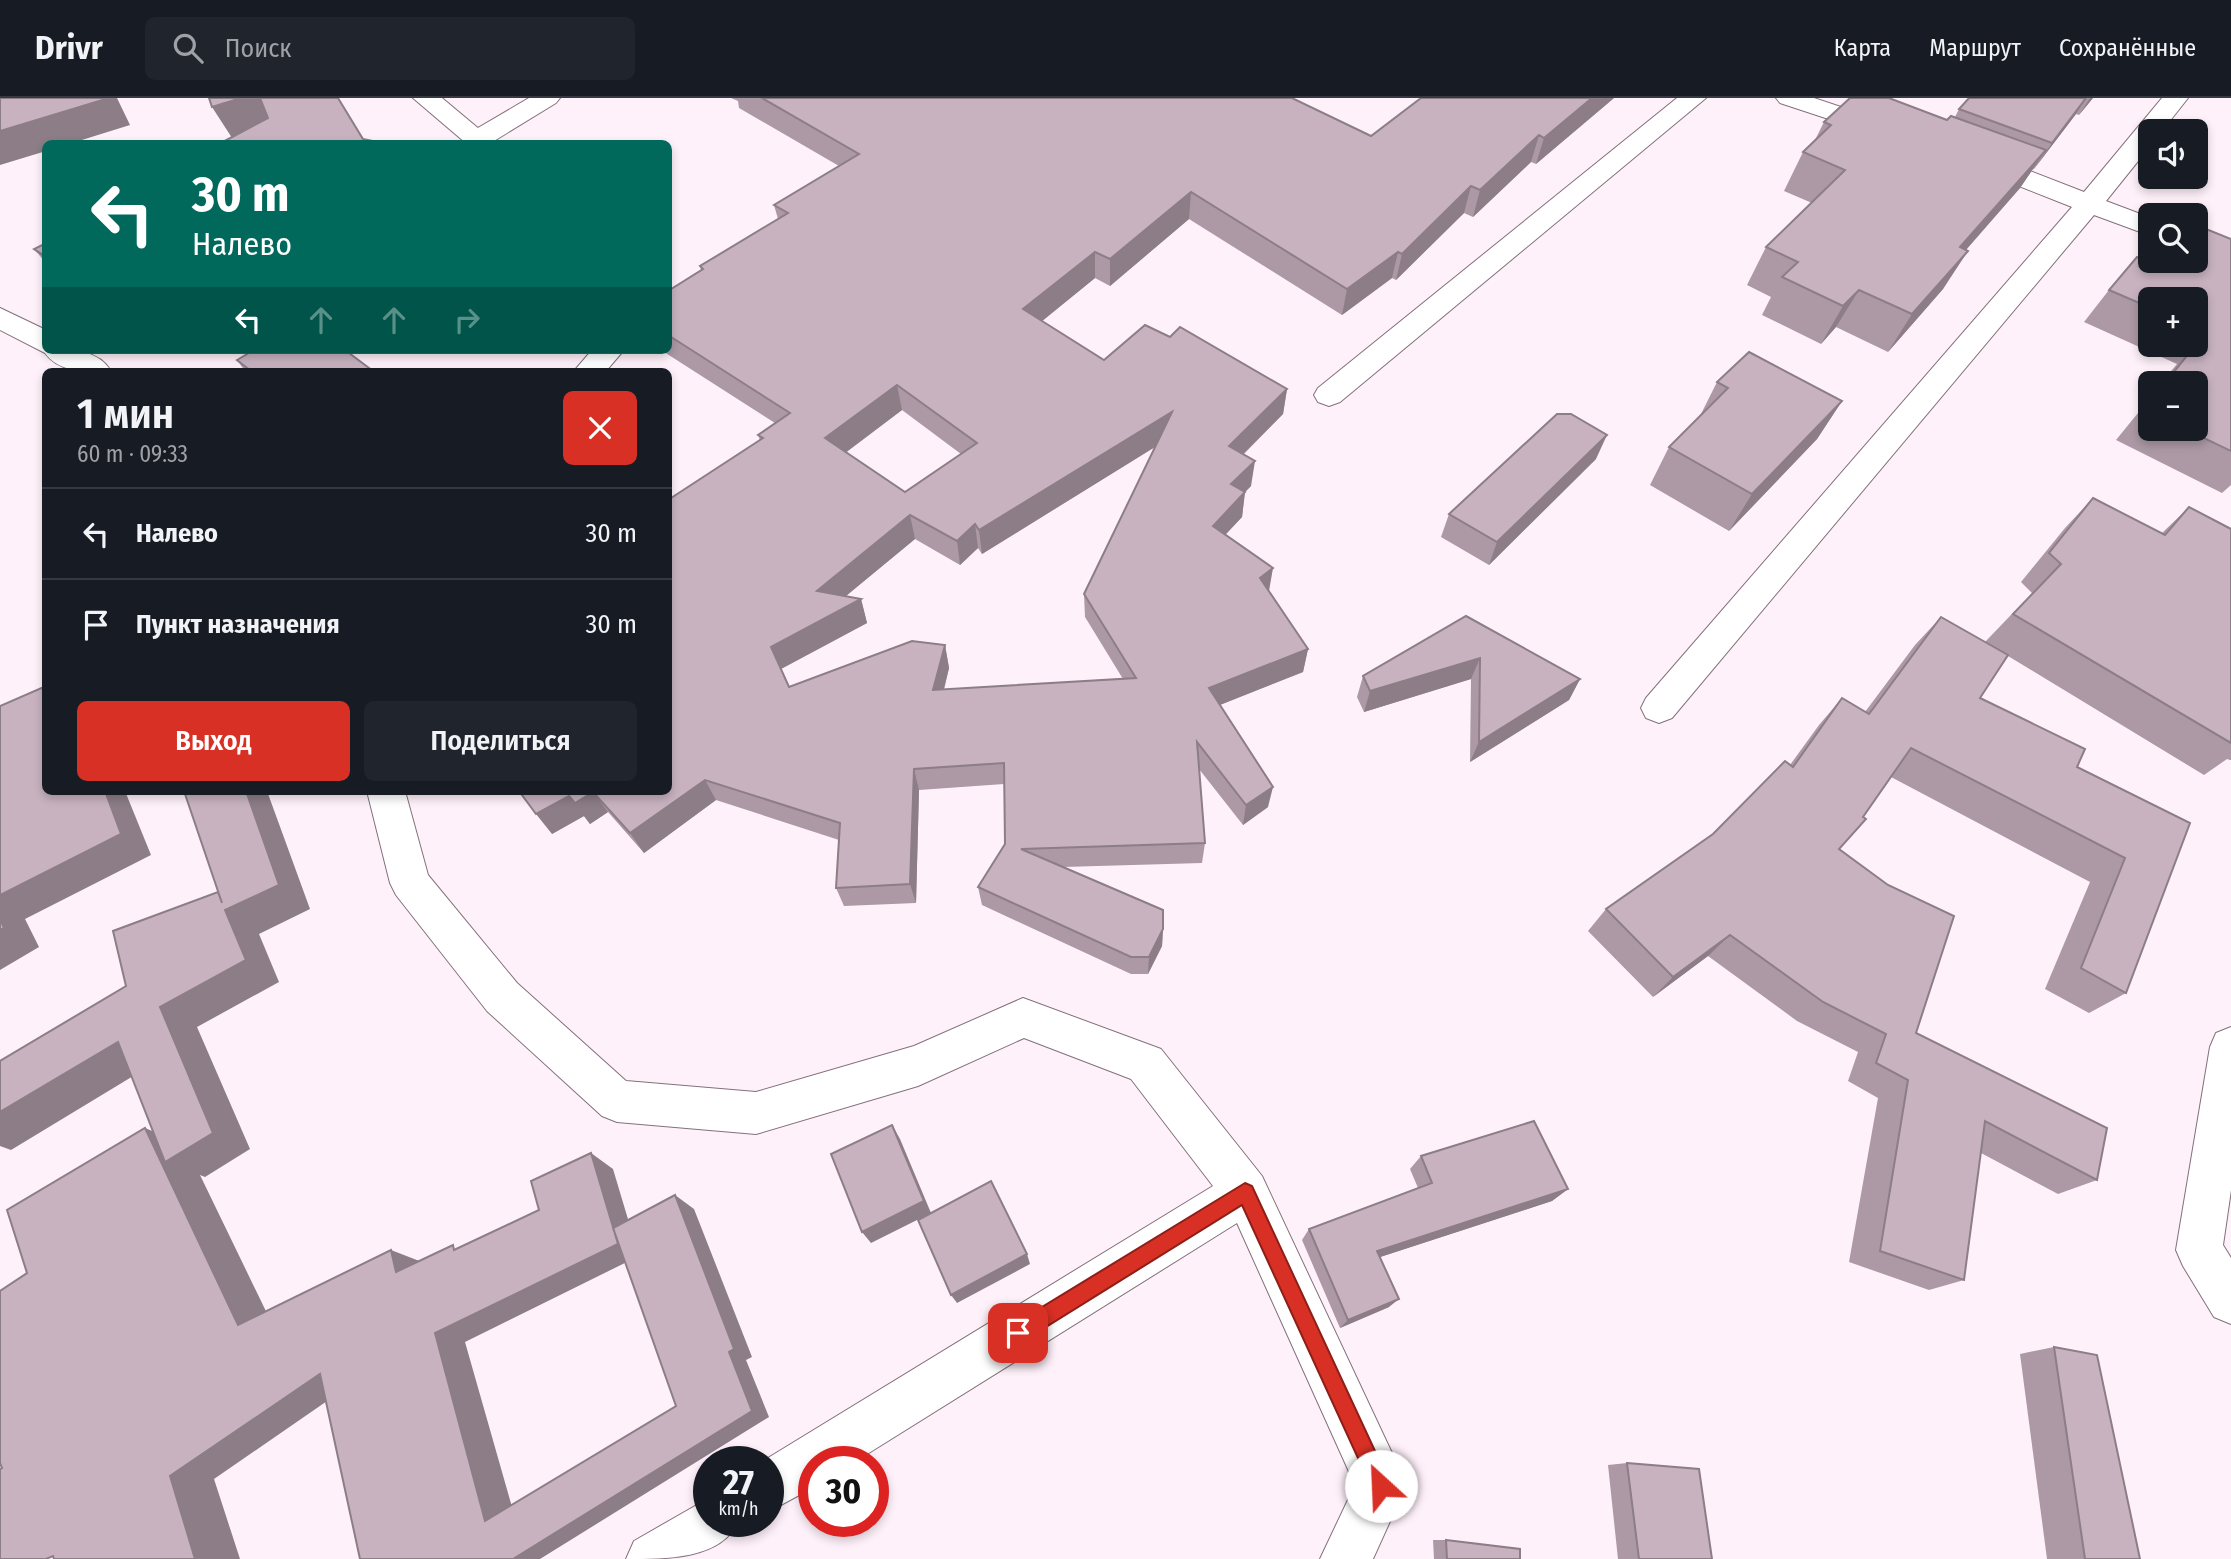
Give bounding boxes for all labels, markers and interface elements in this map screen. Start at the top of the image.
search box [145,17,635,80]
text: Drivr [35,28,103,68]
icon: search [169,29,207,67]
text: Поиск [225,33,292,64]
text: Карта [1834,34,1891,62]
text: Маршрут [1929,34,2021,62]
text: Сохранённые [2059,34,2196,62]
map controls [2138,119,2208,441]
button: sound [2138,119,2208,189]
text: 30 m [192,165,290,224]
icon: left [77,168,168,259]
button: search [2138,203,2208,273]
text: Налево [192,225,292,263]
button: + [2138,287,2208,357]
icon: left [229,301,267,339]
icon: ahead [302,301,340,339]
icon: ahead [375,301,413,339]
icon: right [448,301,486,339]
button: − [2138,371,2208,441]
text: 1 мин [77,389,174,439]
button: close [563,391,637,465]
text: 60 m · 09:33 [77,440,188,468]
icon: left [77,515,115,553]
text: Налево [136,518,218,549]
text: 30 m [586,518,637,549]
icon: arrive [77,606,115,644]
text: Пункт назначения [136,609,340,640]
text: 30 m [586,609,637,640]
button: Выход [77,701,350,781]
button: Поделиться [364,701,637,781]
pin [988,1303,1048,1363]
icon: arrive [999,1314,1037,1352]
speed limit sign: 30 [798,1446,889,1537]
position arrow [1344,1449,1418,1523]
text: 27 [723,1461,754,1503]
text: km/h [718,1498,759,1520]

